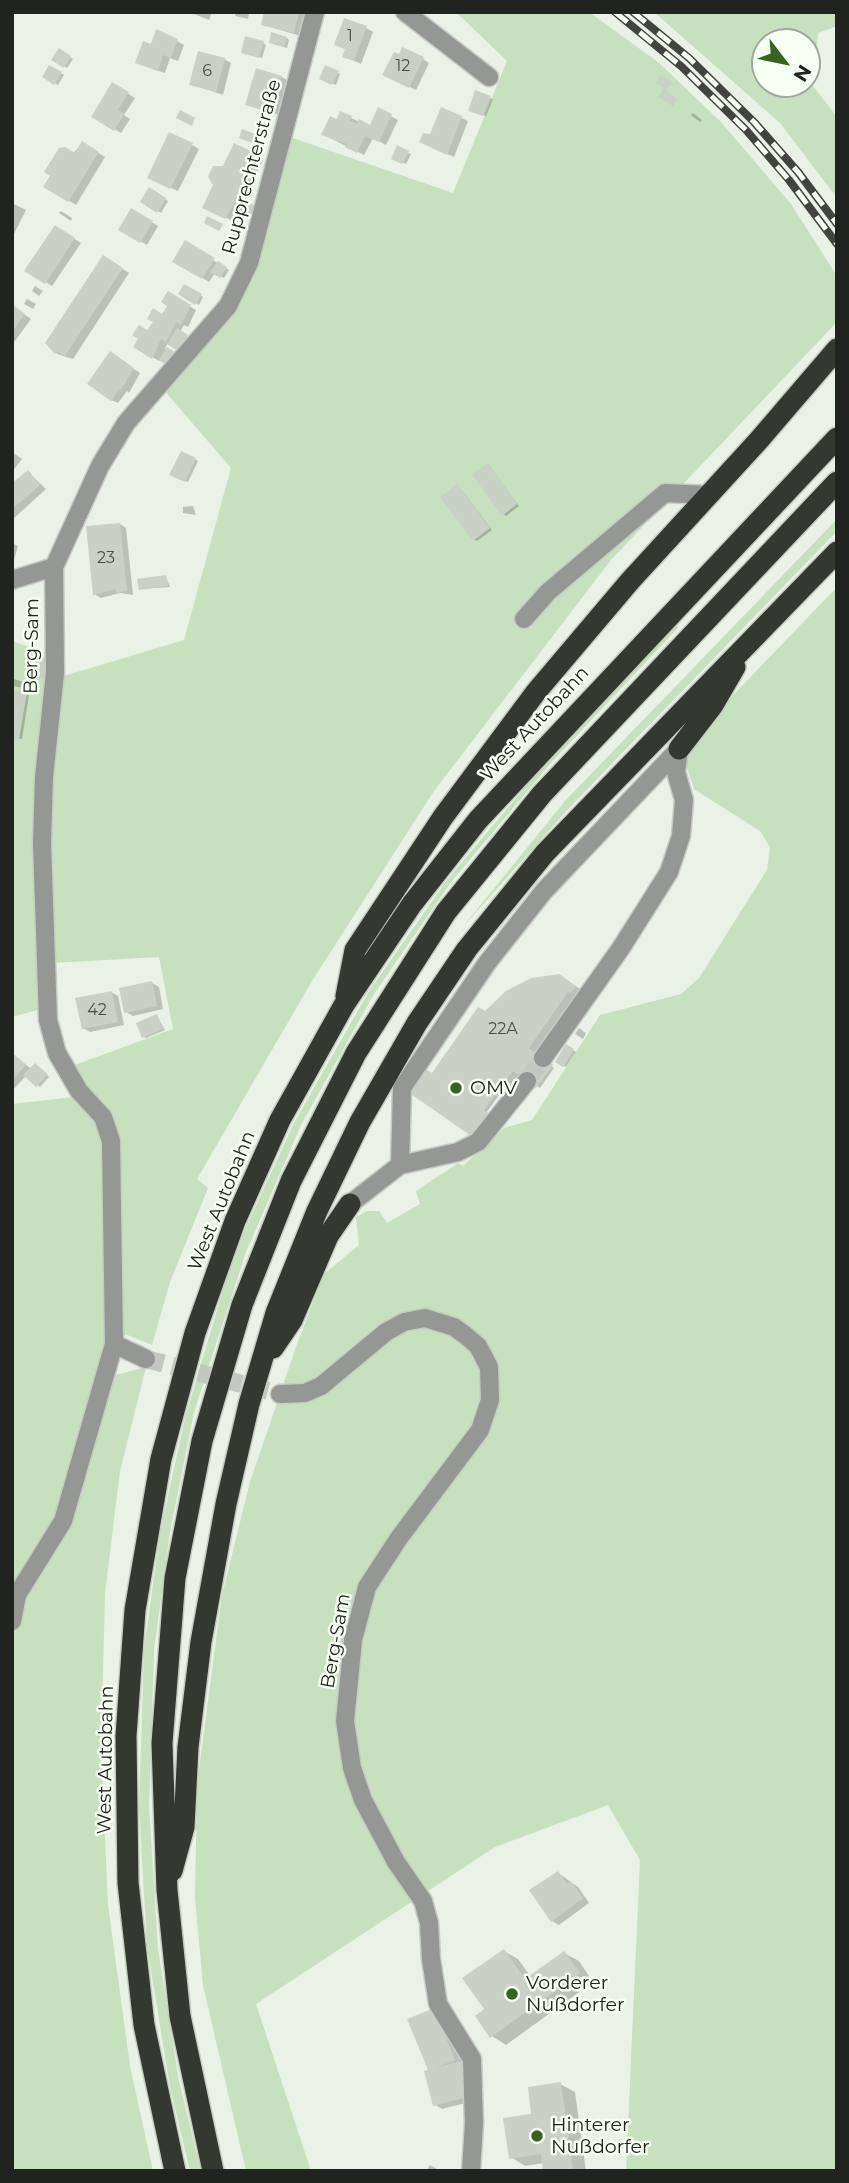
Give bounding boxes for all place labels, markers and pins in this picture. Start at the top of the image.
place label: OMV [470,1077,517,1099]
marker: OMV [448,1080,464,1096]
place label: Vorderer Nußdorfer [526,1972,625,2016]
marker: Vorderer Nußdorfer [504,1986,520,2002]
place label: Hinterer Nußdorfer [551,2114,650,2158]
marker: Hinterer Nußdorfer [529,2128,545,2144]

